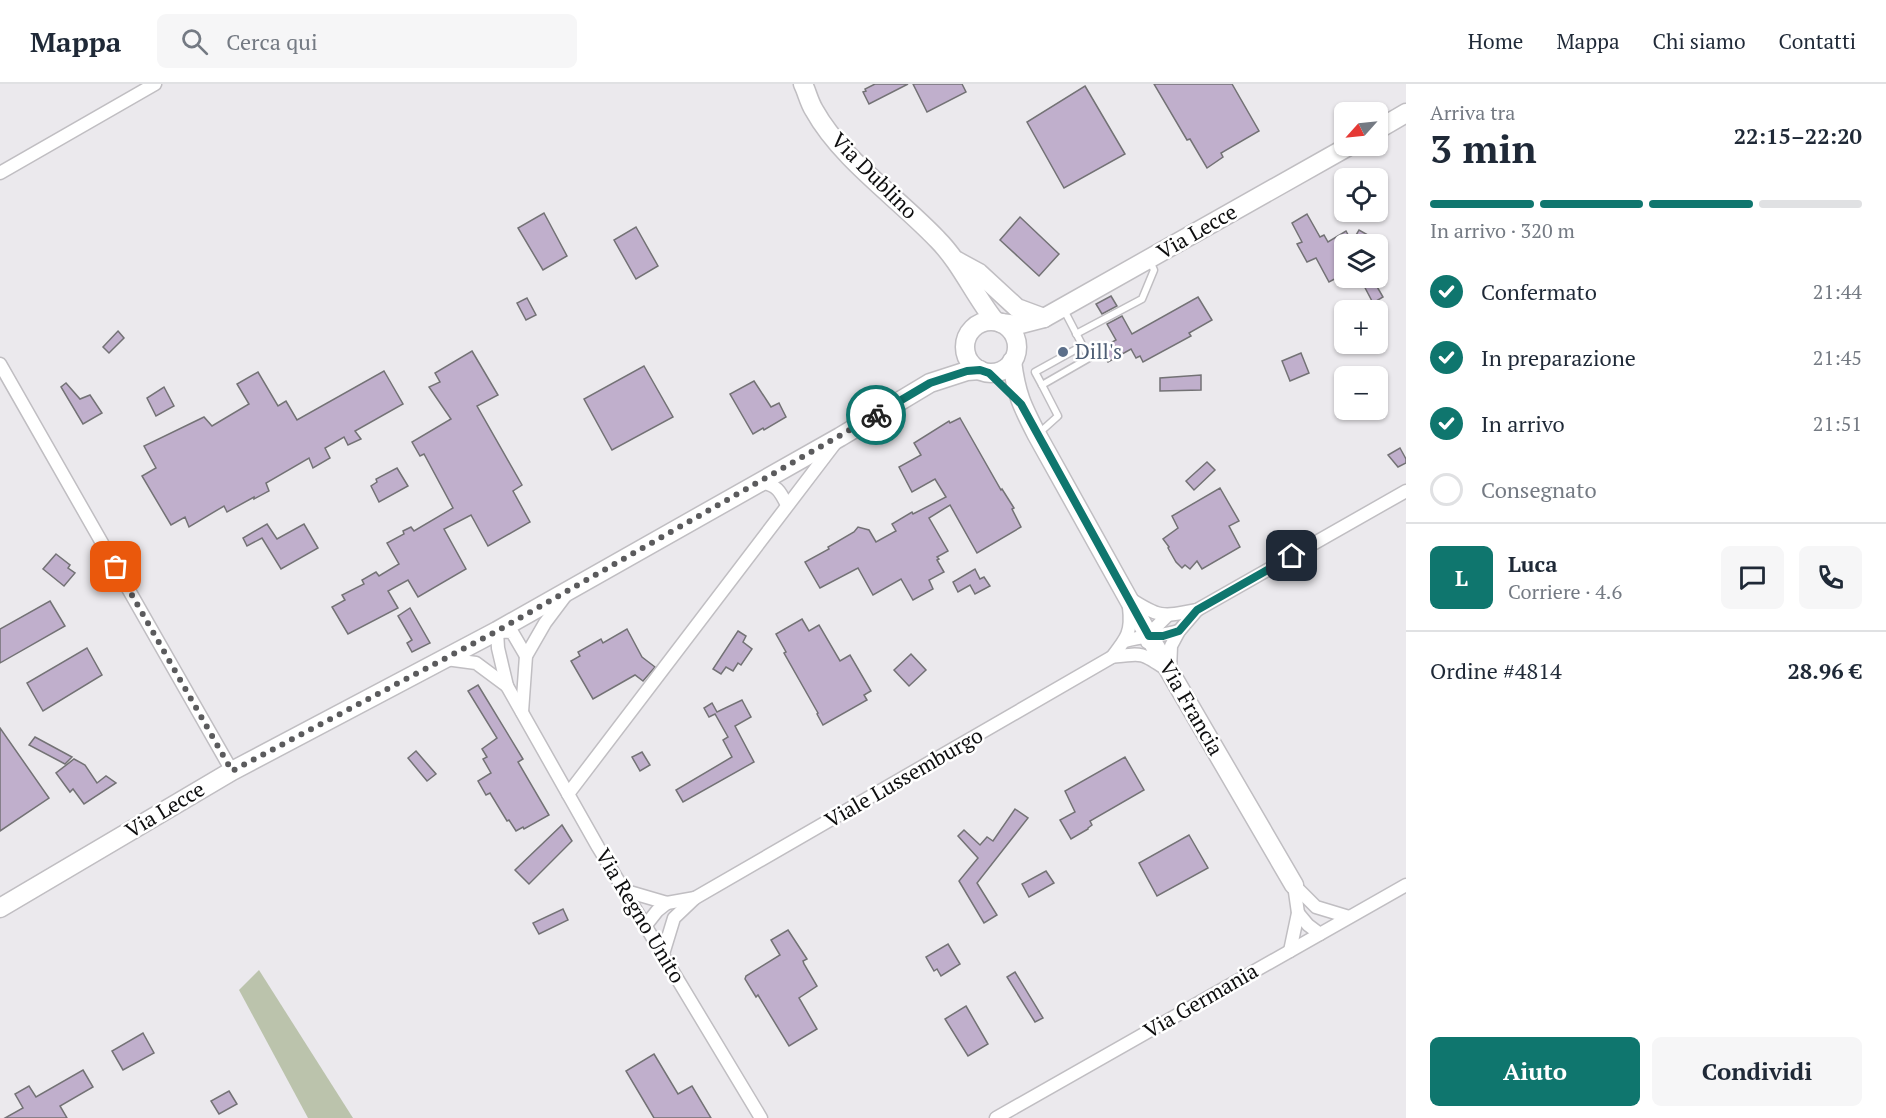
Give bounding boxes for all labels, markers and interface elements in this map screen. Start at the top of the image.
search box [157,14,577,68]
text: Mappa [30,23,121,60]
icon: search [178,25,211,58]
text: Cerca qui [226,27,318,56]
text: Home [1468,27,1523,55]
text: Mappa [1556,27,1620,55]
text: Chi siamo [1653,27,1746,55]
text: Contatti [1779,27,1856,55]
text: Arriva tra [1430,99,1515,126]
north arrow [1334,102,1388,156]
map controls [1334,102,1388,420]
text: 22:15–22:20 [1734,121,1862,150]
text: 3 min [1430,122,1537,174]
street label: Via Dublino [825,126,924,225]
button: locate [1334,168,1388,222]
street label: Via Lecce [1151,197,1242,265]
text: In arrivo · 320 m [1430,217,1575,244]
button: layers [1334,234,1388,288]
icon: check [1430,275,1463,308]
text: Confermato [1481,277,1597,306]
text: 21:44 [1813,278,1862,305]
button: + [1334,300,1388,354]
place label: Dill's [1075,337,1122,365]
icon: check [1430,341,1463,374]
text: In preparazione [1481,343,1636,372]
text: 21:45 [1813,344,1862,371]
marker: Dill's [1056,345,1070,359]
button: − [1334,366,1388,420]
courier [846,385,906,445]
icon: bike [860,399,893,432]
icon: check [1430,407,1463,440]
text: In arrivo [1481,409,1565,438]
text: 21:51 [1813,410,1862,437]
text: Consegnato [1481,475,1597,504]
pin [1266,530,1317,581]
icon: home [1275,539,1308,572]
pin [90,541,141,592]
button: chat [1721,546,1784,609]
button: phone [1799,546,1862,609]
text: Luca [1508,549,1557,578]
icon: bag [99,550,132,583]
text: L [1455,563,1468,592]
text: Corriere · 4.6 [1508,578,1622,605]
street label: Via Francia [1153,655,1231,761]
text: Ordine #4814 [1430,656,1562,685]
text: 28.96 € [1787,656,1862,685]
street label: Viale Lussemburgo [819,721,988,834]
street label: Via Lecce [120,775,209,844]
street label: Via Regno Unito [590,843,692,988]
street label: Via Germania [1138,956,1263,1044]
button: Aiuto [1430,1037,1640,1106]
button: Condividi [1652,1037,1862,1106]

